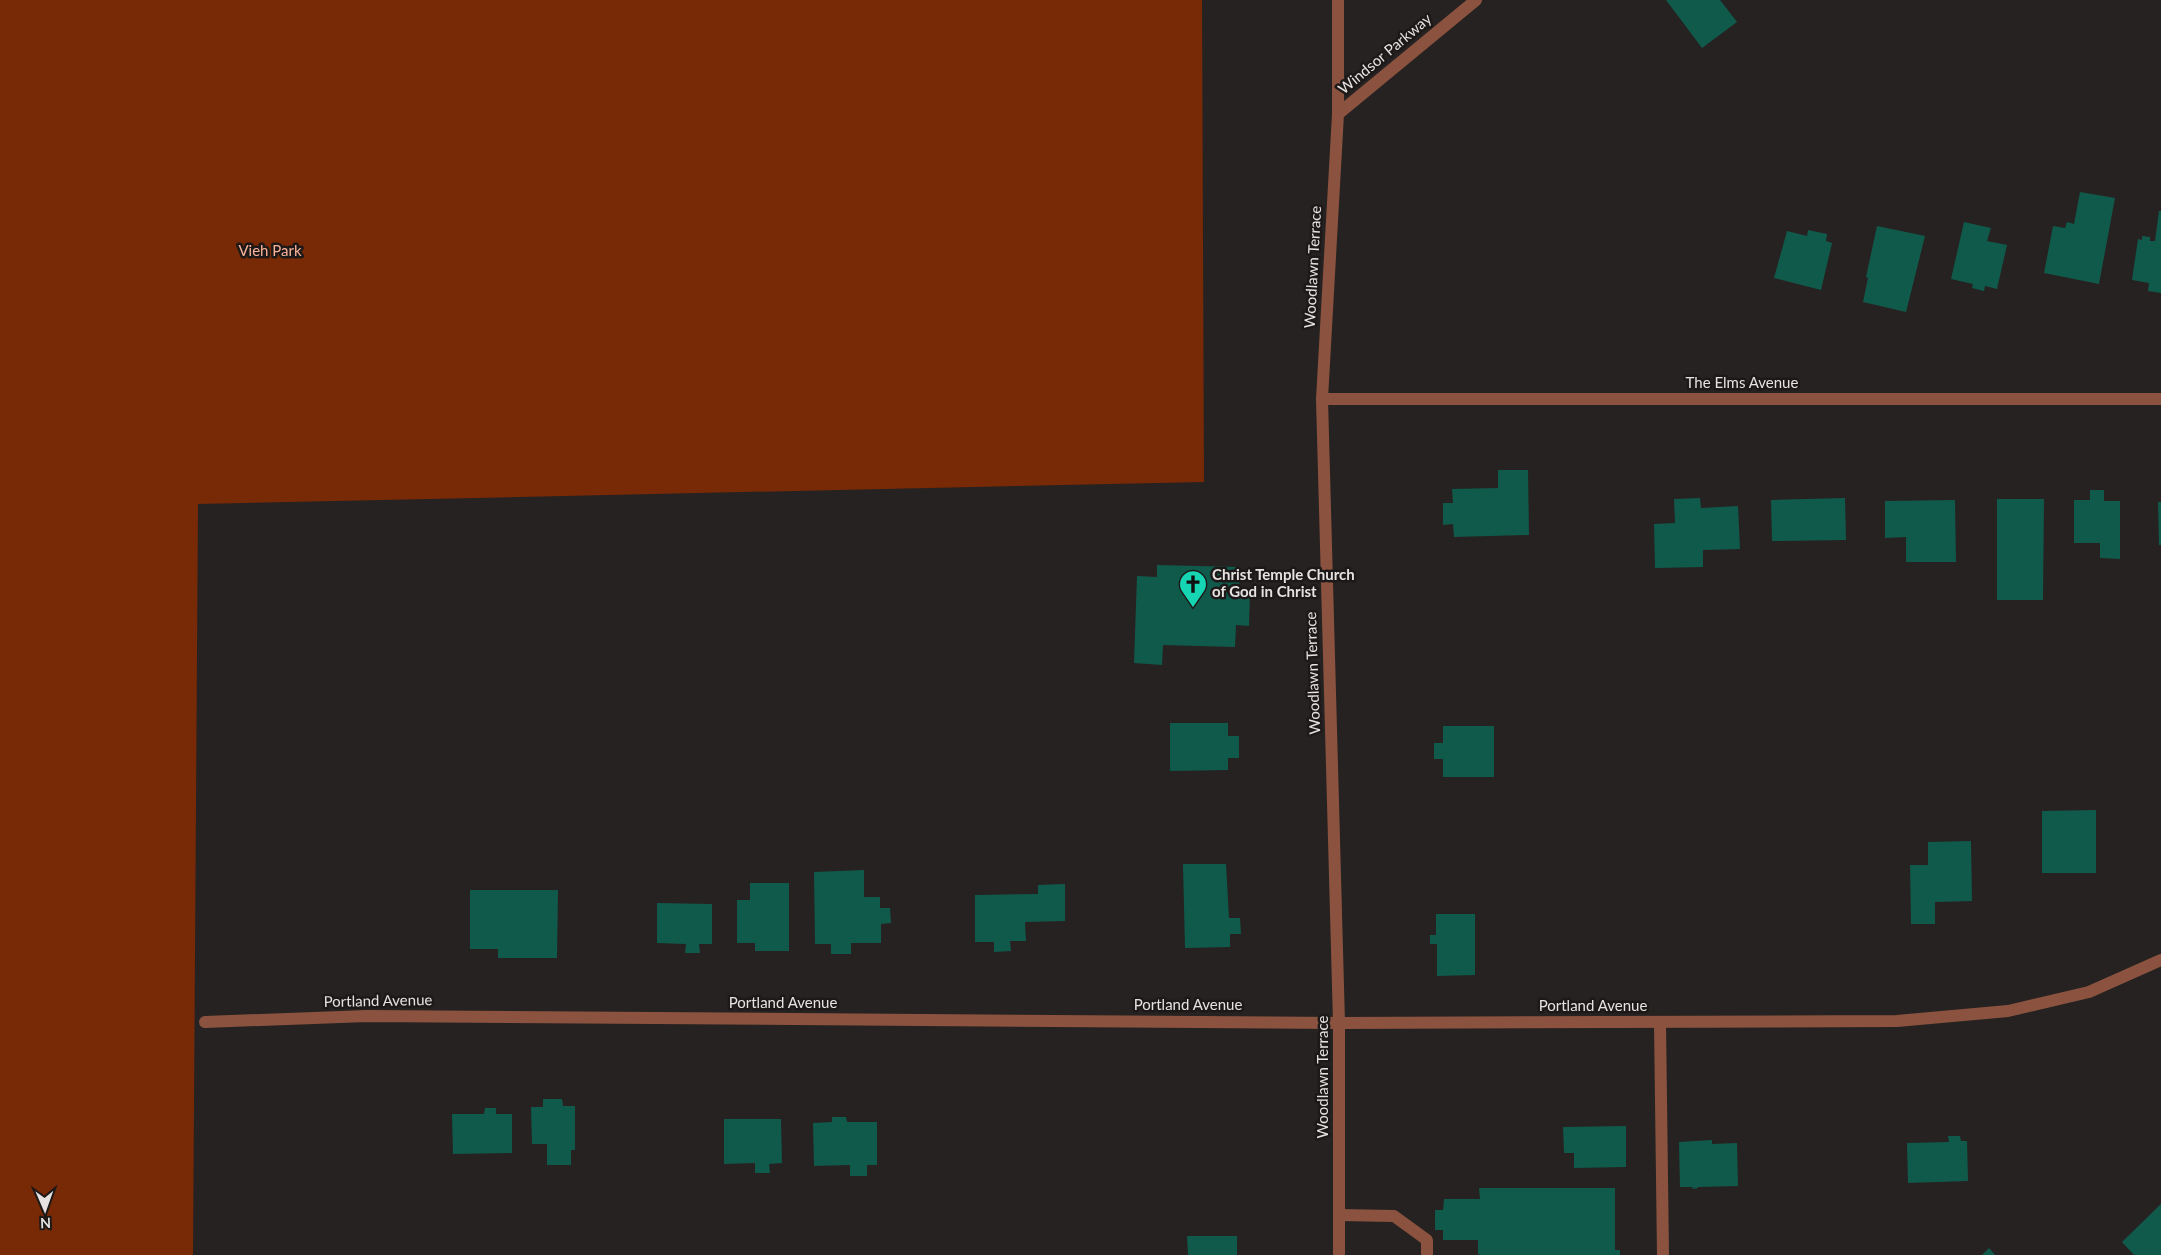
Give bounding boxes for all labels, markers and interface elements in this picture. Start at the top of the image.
street label: Windsor Parkway [1334,9,1435,97]
street label: Woodlawn Terrace [1300,205,1324,329]
park label: Vieh Park [238,241,302,259]
street label: The Elms Avenue [1686,373,1798,391]
place label: Christ Temple Church of God in Christ [1212,565,1355,600]
church icon: Christ Temple Church of God in Christ [1178,569,1208,608]
street label: Woodlawn Terrace [1301,611,1323,735]
street label: Portland Avenue [323,990,433,1010]
street label: Portland Avenue [729,993,837,1011]
street label: Portland Avenue [1134,995,1242,1013]
street label: Portland Avenue [1539,996,1647,1014]
street label: Woodlawn Terrace [1313,1016,1331,1138]
north arrow [20,1185,70,1235]
text: N [40,1215,51,1232]

